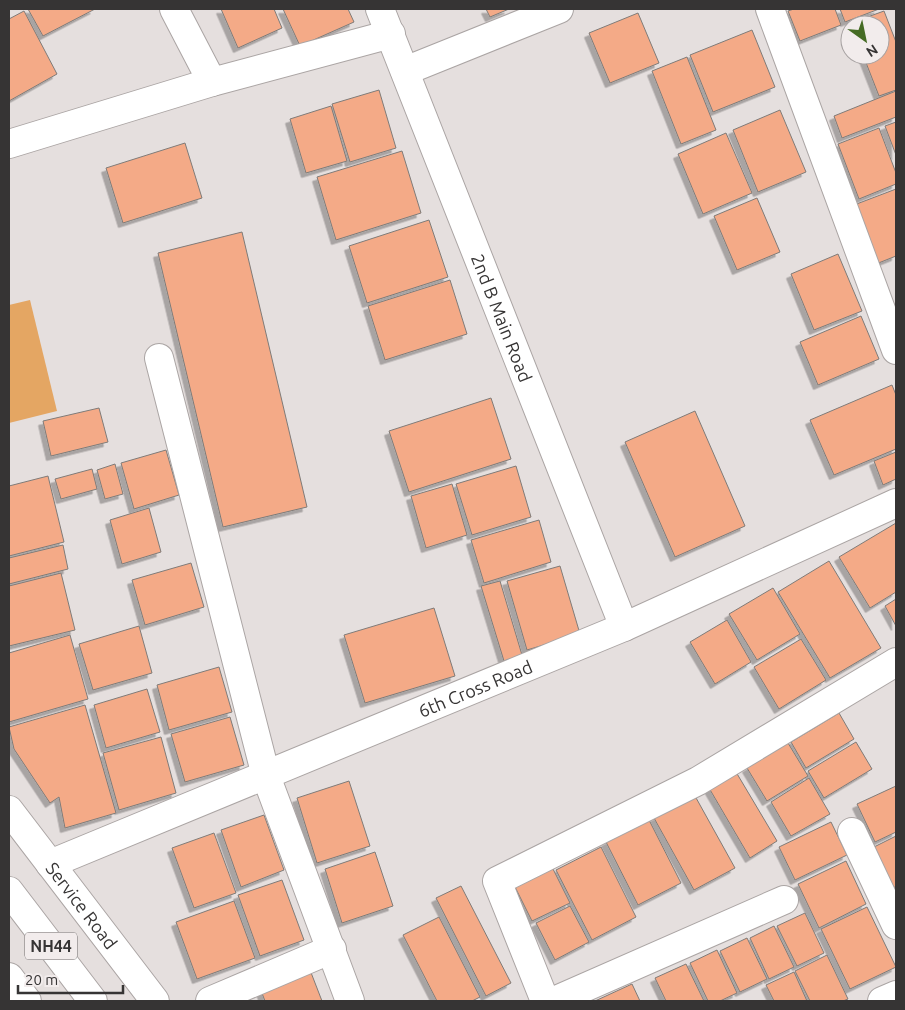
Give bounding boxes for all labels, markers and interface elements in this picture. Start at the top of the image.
north arrow [840,15,890,65]
text: N [863,41,881,60]
street label: 2nd B Main Road [468,251,536,385]
street label: 6th Cross Road [415,656,535,721]
street label: Service Road [42,858,121,953]
road number: NH44 [25,932,77,959]
scale bar [18,962,122,994]
text: 20 m [25,971,58,988]

